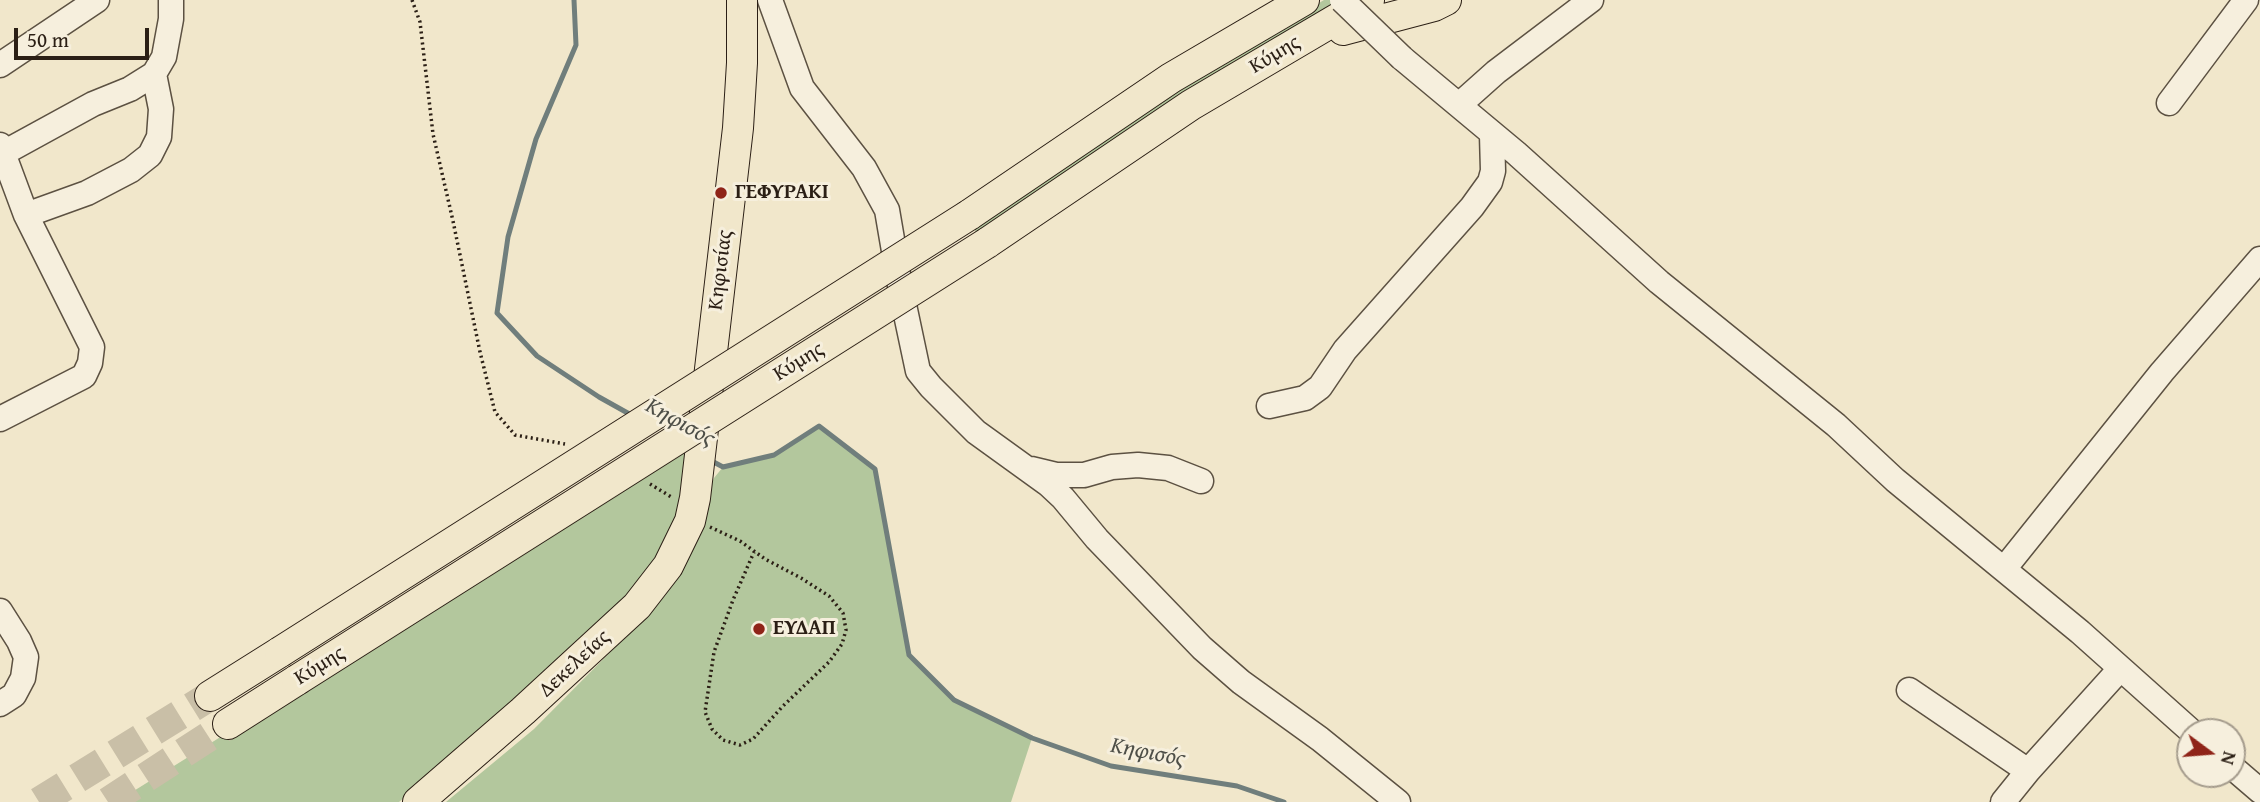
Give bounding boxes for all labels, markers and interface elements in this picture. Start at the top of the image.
scale bar [18,14,152,58]
text: 50 m [27,24,69,55]
street label: Κύμης [1245,30,1305,80]
place label: ΓΕΦΥΡΑΚΙ [735,180,829,206]
marker: ΓΕΦΥΡΑΚΙ [713,185,729,201]
street label: Κηφισίας [704,228,738,312]
street label: Κύμης [769,337,829,387]
water label: Κηφισός [640,393,720,453]
place label: ΕΥΔΑΠ [773,616,836,642]
marker: ΕΥΔΑΠ [751,621,767,637]
street label: Δεκελείας [534,625,616,703]
street label: Κύμης [290,641,350,691]
north arrow [2176,718,2246,788]
water label: Κηφισός [1108,732,1188,774]
text: N [2214,748,2244,768]

